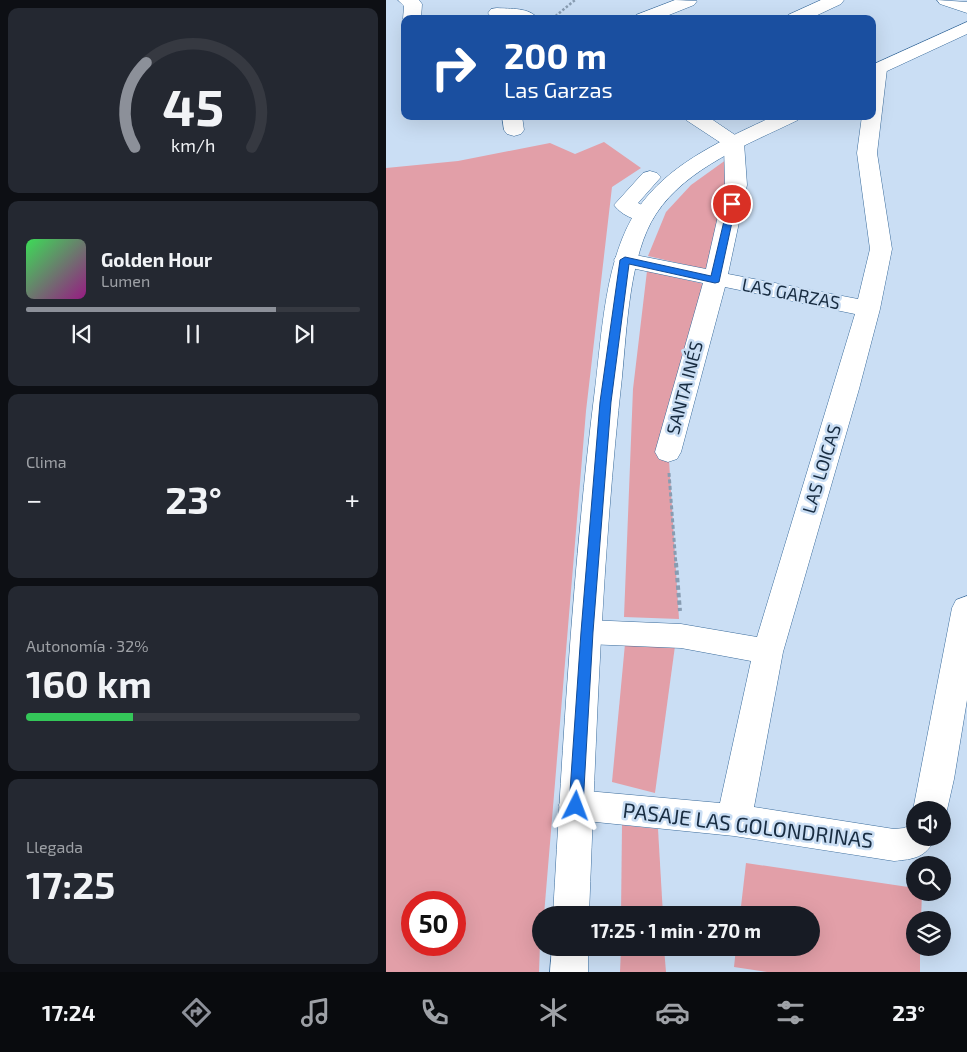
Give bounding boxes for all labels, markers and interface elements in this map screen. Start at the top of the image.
text: 200 m [504,34,607,76]
icon: right [421,35,486,100]
text: 45 [162,74,224,136]
text: Las Garzas [504,76,613,102]
text: km/h [171,134,215,156]
pin [711,183,753,225]
icon: arrive [718,190,746,218]
text: Golden Hour [101,248,212,271]
text: Lumen [101,271,150,290]
street label: LAS GARZAS [740,273,842,313]
icon: previous [68,320,96,348]
icon: pause [179,320,207,348]
icon: next [290,320,318,348]
street label: SANTA INÉS [661,339,707,437]
street label: LAS LOICAS [797,422,845,516]
text: Clima [26,452,67,471]
text: 23° [165,476,222,522]
text: − [26,482,42,516]
text: + [345,482,360,516]
text: Autonomía · 32% [26,636,149,655]
text: 160 km [26,660,152,706]
position arrow [549,779,601,831]
street label: PASAJE LAS GOLONDRINAS [622,797,875,852]
map controls [906,801,951,956]
button: sound [906,801,951,846]
text: Llegada [26,837,83,856]
button: search [906,856,951,901]
text: 17:25 [26,861,115,907]
speed limit sign: 50 [401,891,466,956]
button: layers [906,911,951,956]
text: 17:25 · 1 min · 270 m [591,919,761,942]
icon: directions [179,995,214,1030]
icon: music [298,995,333,1030]
icon: phone [417,995,452,1030]
icon: climate [536,995,571,1030]
icon: car [655,995,690,1030]
icon: filters [773,995,808,1030]
text: 17:24 [42,999,95,1025]
text: 23° [892,999,925,1025]

